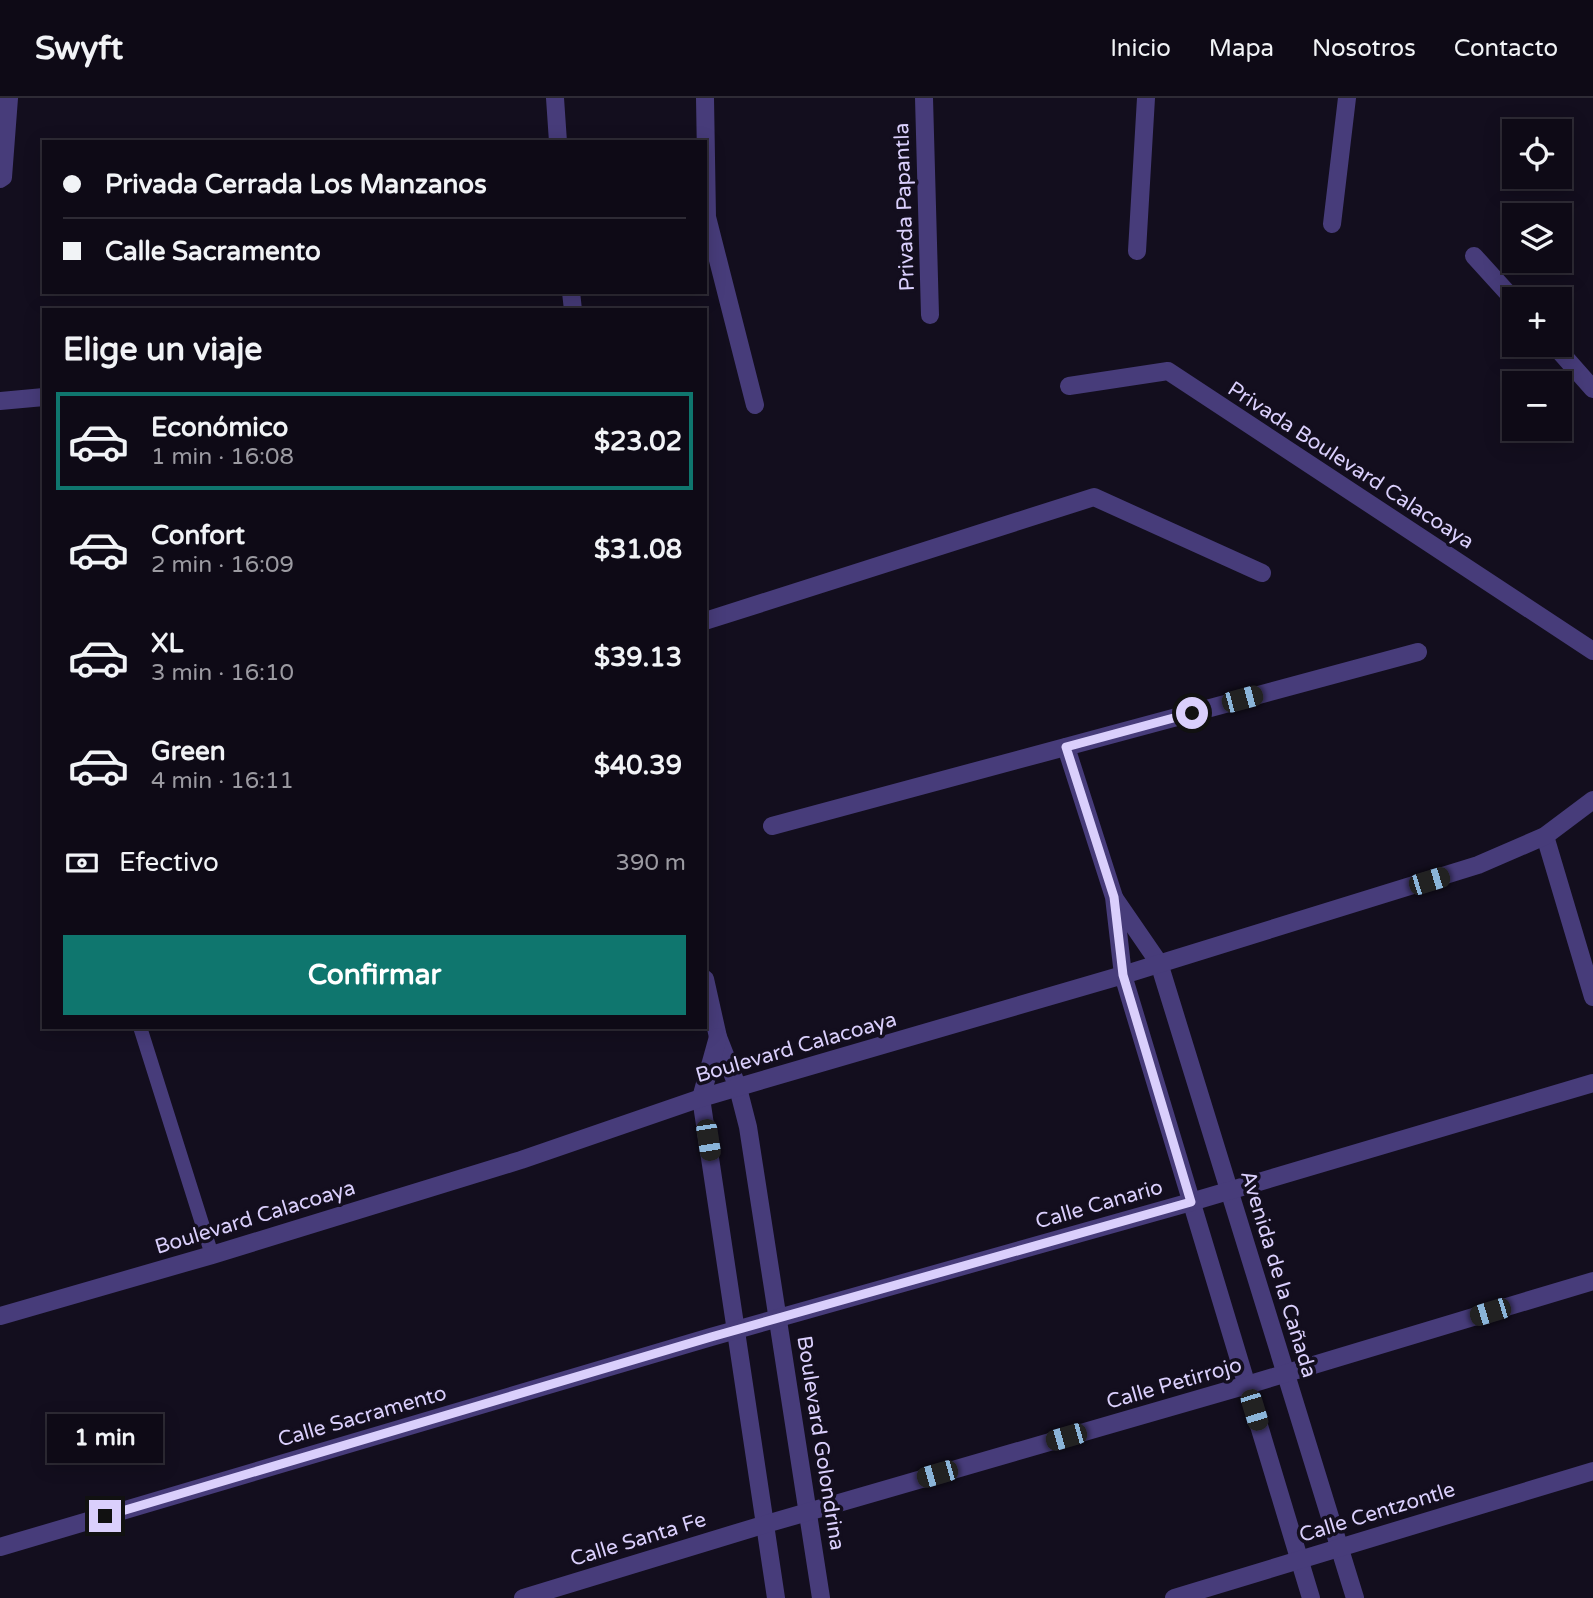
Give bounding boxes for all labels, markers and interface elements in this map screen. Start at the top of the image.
text: Swyft [35,29,123,68]
text: Inicio [1110,34,1171,63]
text: Mapa [1209,34,1274,63]
text: Nosotros [1312,34,1416,63]
text: Contacto [1454,34,1558,63]
map controls [1502,119,1572,441]
button: locate [1502,119,1572,189]
street label: Privada Papantla [889,122,920,292]
text: Privada Cerrada Los Manzanos [105,169,487,200]
button: layers [1502,203,1572,273]
text: Calle Sacramento [105,236,321,267]
button: + [1502,287,1572,357]
text: Elige un viaje [63,331,262,369]
button: − [1502,371,1572,441]
street label: Privada Boulevard Calacoaya [1223,376,1479,555]
icon: car [67,410,130,473]
text: Económico [151,412,288,443]
text: $23.02 [594,426,682,457]
text: 1 min · 16:08 [151,443,294,471]
icon: car [67,518,130,581]
text: Confort [151,520,245,551]
text: $31.08 [594,534,682,565]
text: 2 min · 16:09 [151,551,294,579]
icon: car [67,626,130,689]
text: XL [151,628,183,659]
text: $39.13 [594,642,682,673]
text: 3 min · 16:10 [151,659,294,687]
car [1219,683,1266,715]
route start [1176,697,1208,729]
icon: car [67,734,130,797]
text: Green [151,736,226,767]
text: $40.39 [594,750,682,781]
text: 4 min · 16:11 [151,767,294,795]
icon: cash [63,844,101,882]
text: Efectivo [119,847,219,878]
text: 390 m [616,849,686,877]
car [1406,865,1453,897]
button: Confirmar [63,935,686,1015]
street label: Boulevard Calacoaya [693,1007,900,1088]
car [695,1118,722,1162]
street label: Avenida de la Cañada [1235,1167,1322,1381]
street label: Calle Canario [1033,1174,1166,1235]
street label: Boulevard Calacoaya [152,1175,358,1260]
car [1467,1296,1514,1328]
street label: Boulevard Golondrina [791,1334,850,1552]
street label: Calle Petirrojo [1104,1352,1245,1415]
street label: Calle Sacramento [275,1380,449,1453]
car [1238,1387,1271,1433]
callout: 1 min [47,1414,163,1464]
car [1043,1421,1090,1453]
text: 1 min [74,1424,136,1452]
car [914,1458,961,1490]
street label: Calle Centzontle [1296,1477,1458,1548]
route end [89,1500,121,1532]
street label: Calle Santa Fe [567,1507,709,1572]

